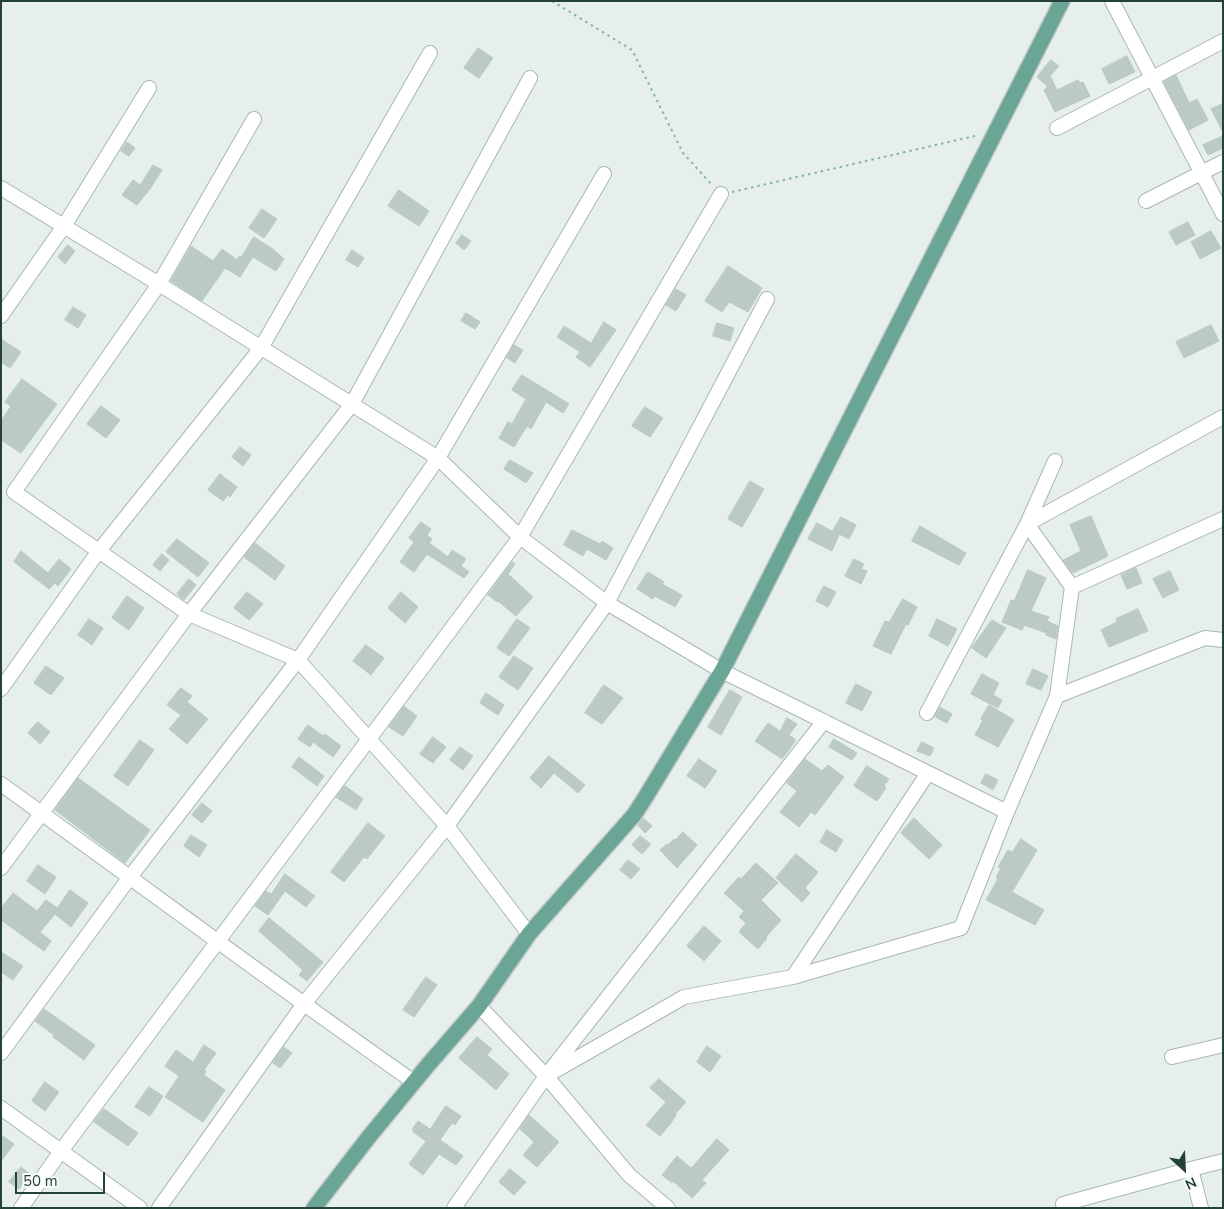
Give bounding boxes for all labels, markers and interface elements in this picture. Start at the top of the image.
north arrow [1159,1144,1209,1194]
scale bar [18,1162,108,1194]
text: 50 m [23,1171,58,1191]
text: N [1182,1172,1199,1194]

